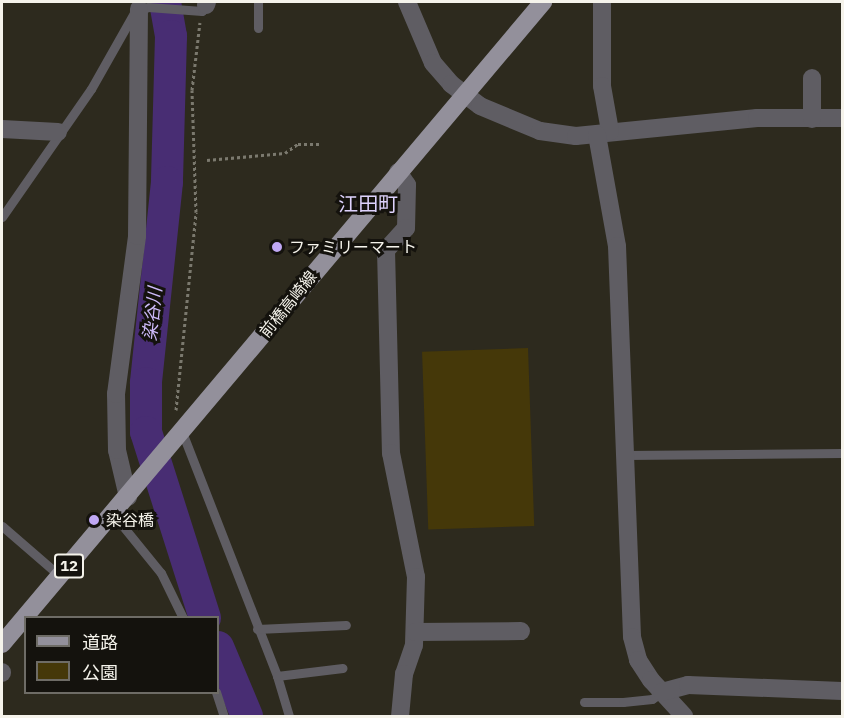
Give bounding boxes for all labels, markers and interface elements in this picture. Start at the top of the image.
district label: 江田町 [338,191,398,215]
place label: ファミリーマート [289,237,417,257]
marker: ファミリーマート [270,240,284,254]
street label: 前橋高崎線 [255,267,321,341]
water label: 染谷川 [139,286,167,342]
place label: 染谷橋 [106,510,154,530]
marker: 染谷橋 [87,513,101,527]
road number: 12 [54,554,84,578]
legend [24,616,219,694]
text: 道路 [82,631,118,654]
text: 公園 [82,661,118,684]

